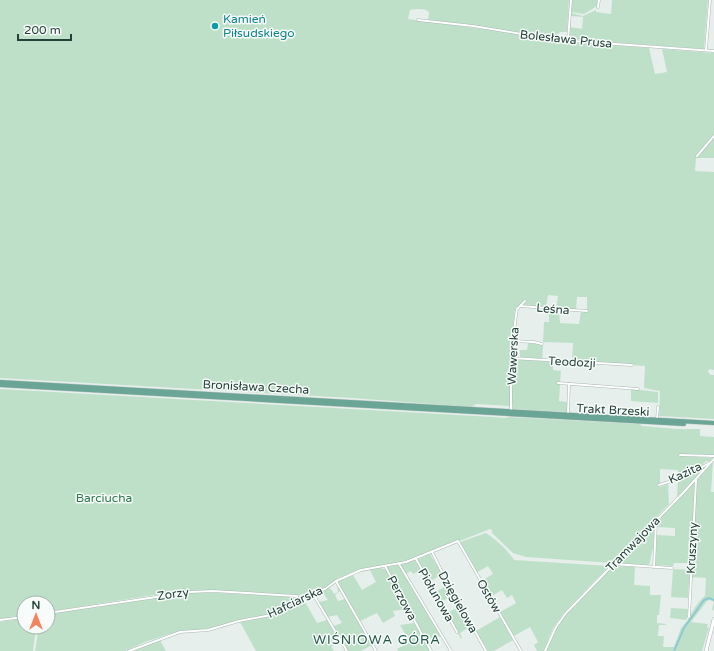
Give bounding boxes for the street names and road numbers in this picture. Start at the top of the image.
street label: Bolesława Prusa [519,27,613,51]
street label: Leśna [536,301,570,317]
street label: Wawerska [504,327,522,385]
street label: Teodozji [548,354,596,370]
street label: Bronisława Czecha [202,377,310,397]
street label: Trakt Brzeski [576,401,650,419]
street label: Kazita [666,459,704,487]
street label: Tramwajowa [603,513,663,575]
street label: Kruszyny [684,521,700,574]
street label: Piołunowa [415,566,457,624]
street label: Dzięgielowa [435,569,481,635]
street label: Perzowa [384,573,420,623]
street label: Ostów [474,577,504,616]
street label: Hafciarska [265,583,325,621]
street label: Zorzy [156,585,190,603]

